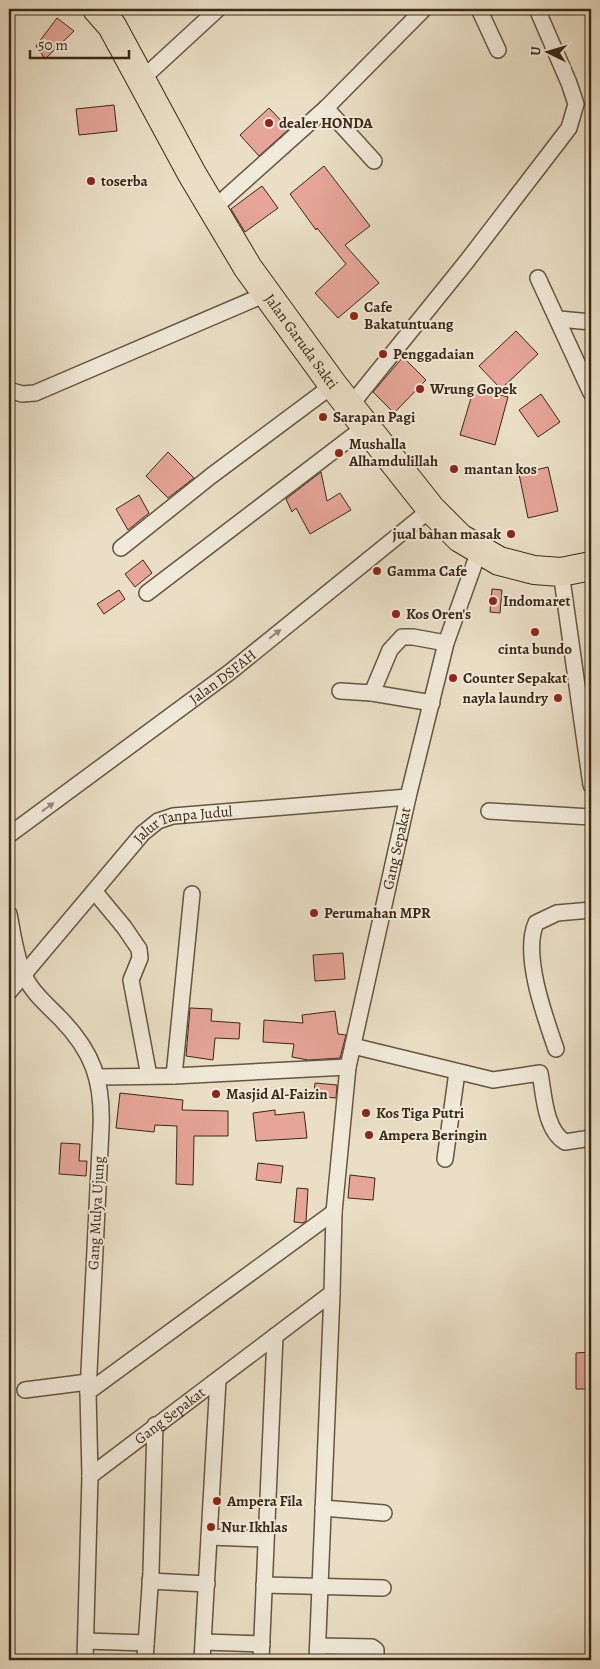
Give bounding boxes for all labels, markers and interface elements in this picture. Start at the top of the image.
scale bar [30,28,129,60]
north arrow [522,28,572,78]
text: 50 m [38,35,68,55]
text: U [526,45,545,56]
place label: dealer HONDA [279,113,373,133]
marker: dealer HONDA [263,117,275,129]
place label: toserba [101,171,148,191]
marker: toserba [85,175,97,187]
street label: Jalan Garuda Sakti [260,290,343,393]
place label: Cafe Bakatuntuang [364,297,454,334]
marker: Cafe Bakatuntuang [348,310,360,322]
place label: Penggadaian [393,344,475,364]
marker: Penggadaian [377,348,389,360]
place label: Wrung Gopek [429,379,517,399]
marker: Wrung Gopek [414,383,426,395]
place label: Sarapan Pagi [333,407,416,427]
marker: Sarapan Pagi [317,411,329,423]
place label: Mushalla Alhamdulillah [348,434,438,471]
marker: Mushalla Alhamdulillah [333,447,345,459]
place label: mantan kos [464,459,537,479]
marker: mantan kos [448,463,460,475]
place label: jual bahan masak [393,524,501,544]
marker: jual bahan masak [505,528,517,540]
place label: Gamma Cafe [387,561,467,581]
marker: Gamma Cafe [371,565,383,577]
place label: Indomaret [503,591,570,611]
marker: Indomaret [487,595,499,607]
place label: Kos Oren's [406,604,471,624]
marker: Kos Oren's [390,608,402,620]
marker: cinta bundo [529,626,541,638]
one-way arrow [268,628,281,639]
place label: cinta bundo [498,639,572,659]
street label: Jalan DSFAH [185,645,260,709]
place label: Counter Sepakat [463,668,567,688]
marker: Counter Sepakat [447,672,459,684]
place label: nayla laundry [463,688,549,708]
marker: nayla laundry [552,692,564,704]
street label: Jalur Tanpa Judul [129,801,234,847]
one-way arrow [41,802,55,812]
street label: Gang Sepakat [378,805,415,892]
place label: Perumahan MPR [324,903,431,923]
marker: Perumahan MPR [308,907,320,919]
place label: Masjid Al-Faizin [226,1084,328,1104]
marker: Masjid Al-Faizin [210,1088,222,1100]
place label: Kos Tiga Putri [376,1103,465,1123]
marker: Kos Tiga Putri [360,1107,372,1119]
place label: Ampera Beringin [378,1125,488,1145]
marker: Ampera Beringin [363,1129,375,1141]
street label: Gang Mulya Ujung [83,1155,109,1270]
street label: Gang Sepakat [130,1382,209,1449]
place label: Ampera Fila [226,1491,303,1511]
marker: Ampera Fila [211,1495,223,1507]
place label: Nur Ikhlas [221,1517,288,1537]
marker: Nur Ikhlas [205,1521,217,1533]

